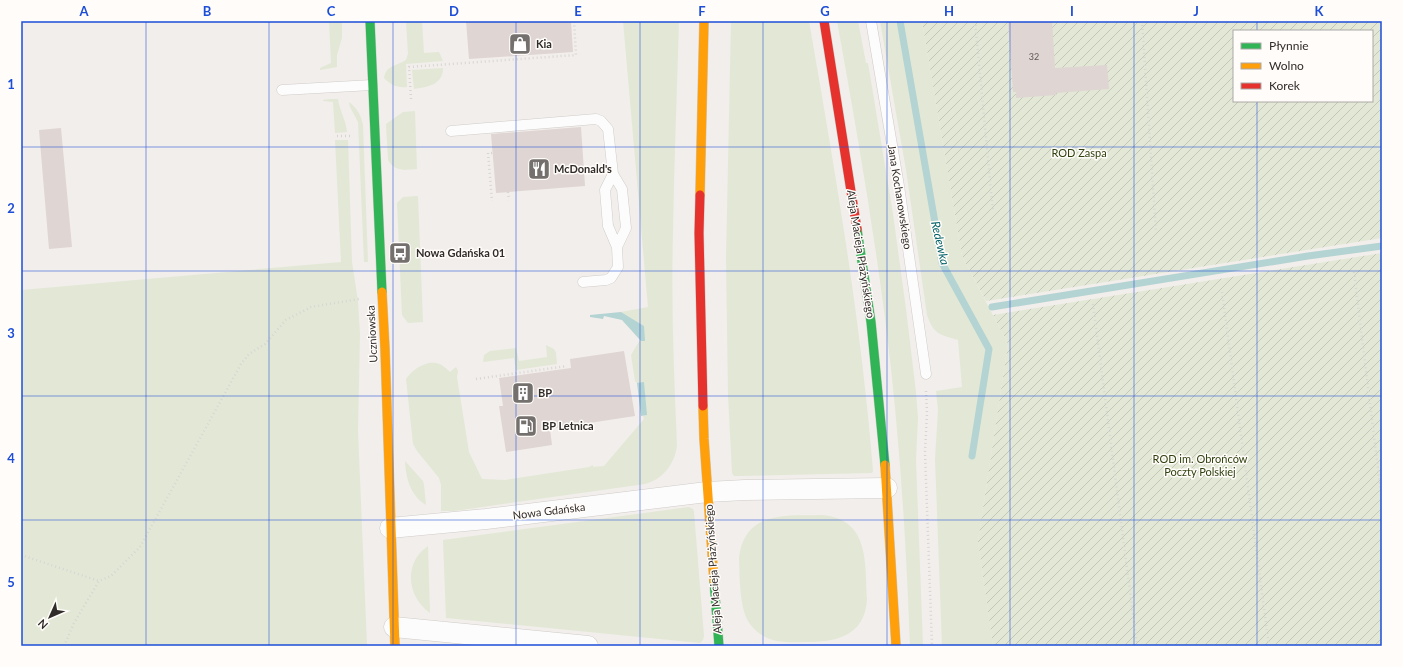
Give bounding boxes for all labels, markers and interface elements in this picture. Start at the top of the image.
text: A [78,3,89,19]
text: B [203,3,212,19]
text: C [327,3,336,19]
text: D [449,3,459,19]
text: E [574,3,582,19]
text: F [698,3,706,19]
text: G [820,3,830,19]
text: H [944,3,954,19]
text: I [1070,3,1074,19]
text: J [1193,3,1199,19]
text: K [1315,3,1325,19]
legend [1233,30,1373,102]
shop icon: Kia [507,31,533,57]
place label: Kia [536,37,552,50]
text: Płynnie [1269,38,1309,53]
house number: 32 [1029,51,1039,62]
text: Wolno [1269,58,1304,73]
text: 1 [7,76,15,92]
text: Korek [1269,78,1301,93]
street label: Jana Kochanowskiego [886,144,915,250]
park label: ROD Zaspa [1051,146,1107,159]
restaurant icon: McDonald's [526,156,552,182]
place label: McDonald's [554,162,612,175]
street label: Aleja Macieja Płażyńskiego [845,189,878,319]
text: 2 [7,200,15,216]
water label: Redewka [928,219,953,266]
bus stop icon: Nowa Gdańska 01 [387,240,413,266]
place label: Nowa Gdańska 01 [416,246,505,259]
street label: Uczniowska [364,305,379,363]
text: 3 [7,325,15,341]
building icon: BP [510,380,536,406]
place label: BP [538,386,552,399]
fuel station icon: BP Letnica [513,413,539,439]
place label: BP Letnica [542,419,594,432]
text: 4 [7,450,15,466]
park label: ROD im. Obrońców Poczty Polskiej [1153,452,1248,478]
street label: Nowa Gdańska [512,500,586,521]
street label: Aleja Macieja Płażyńskiego [701,504,724,634]
text: 5 [7,574,15,590]
north arrow [30,597,70,637]
text: N [35,617,50,632]

